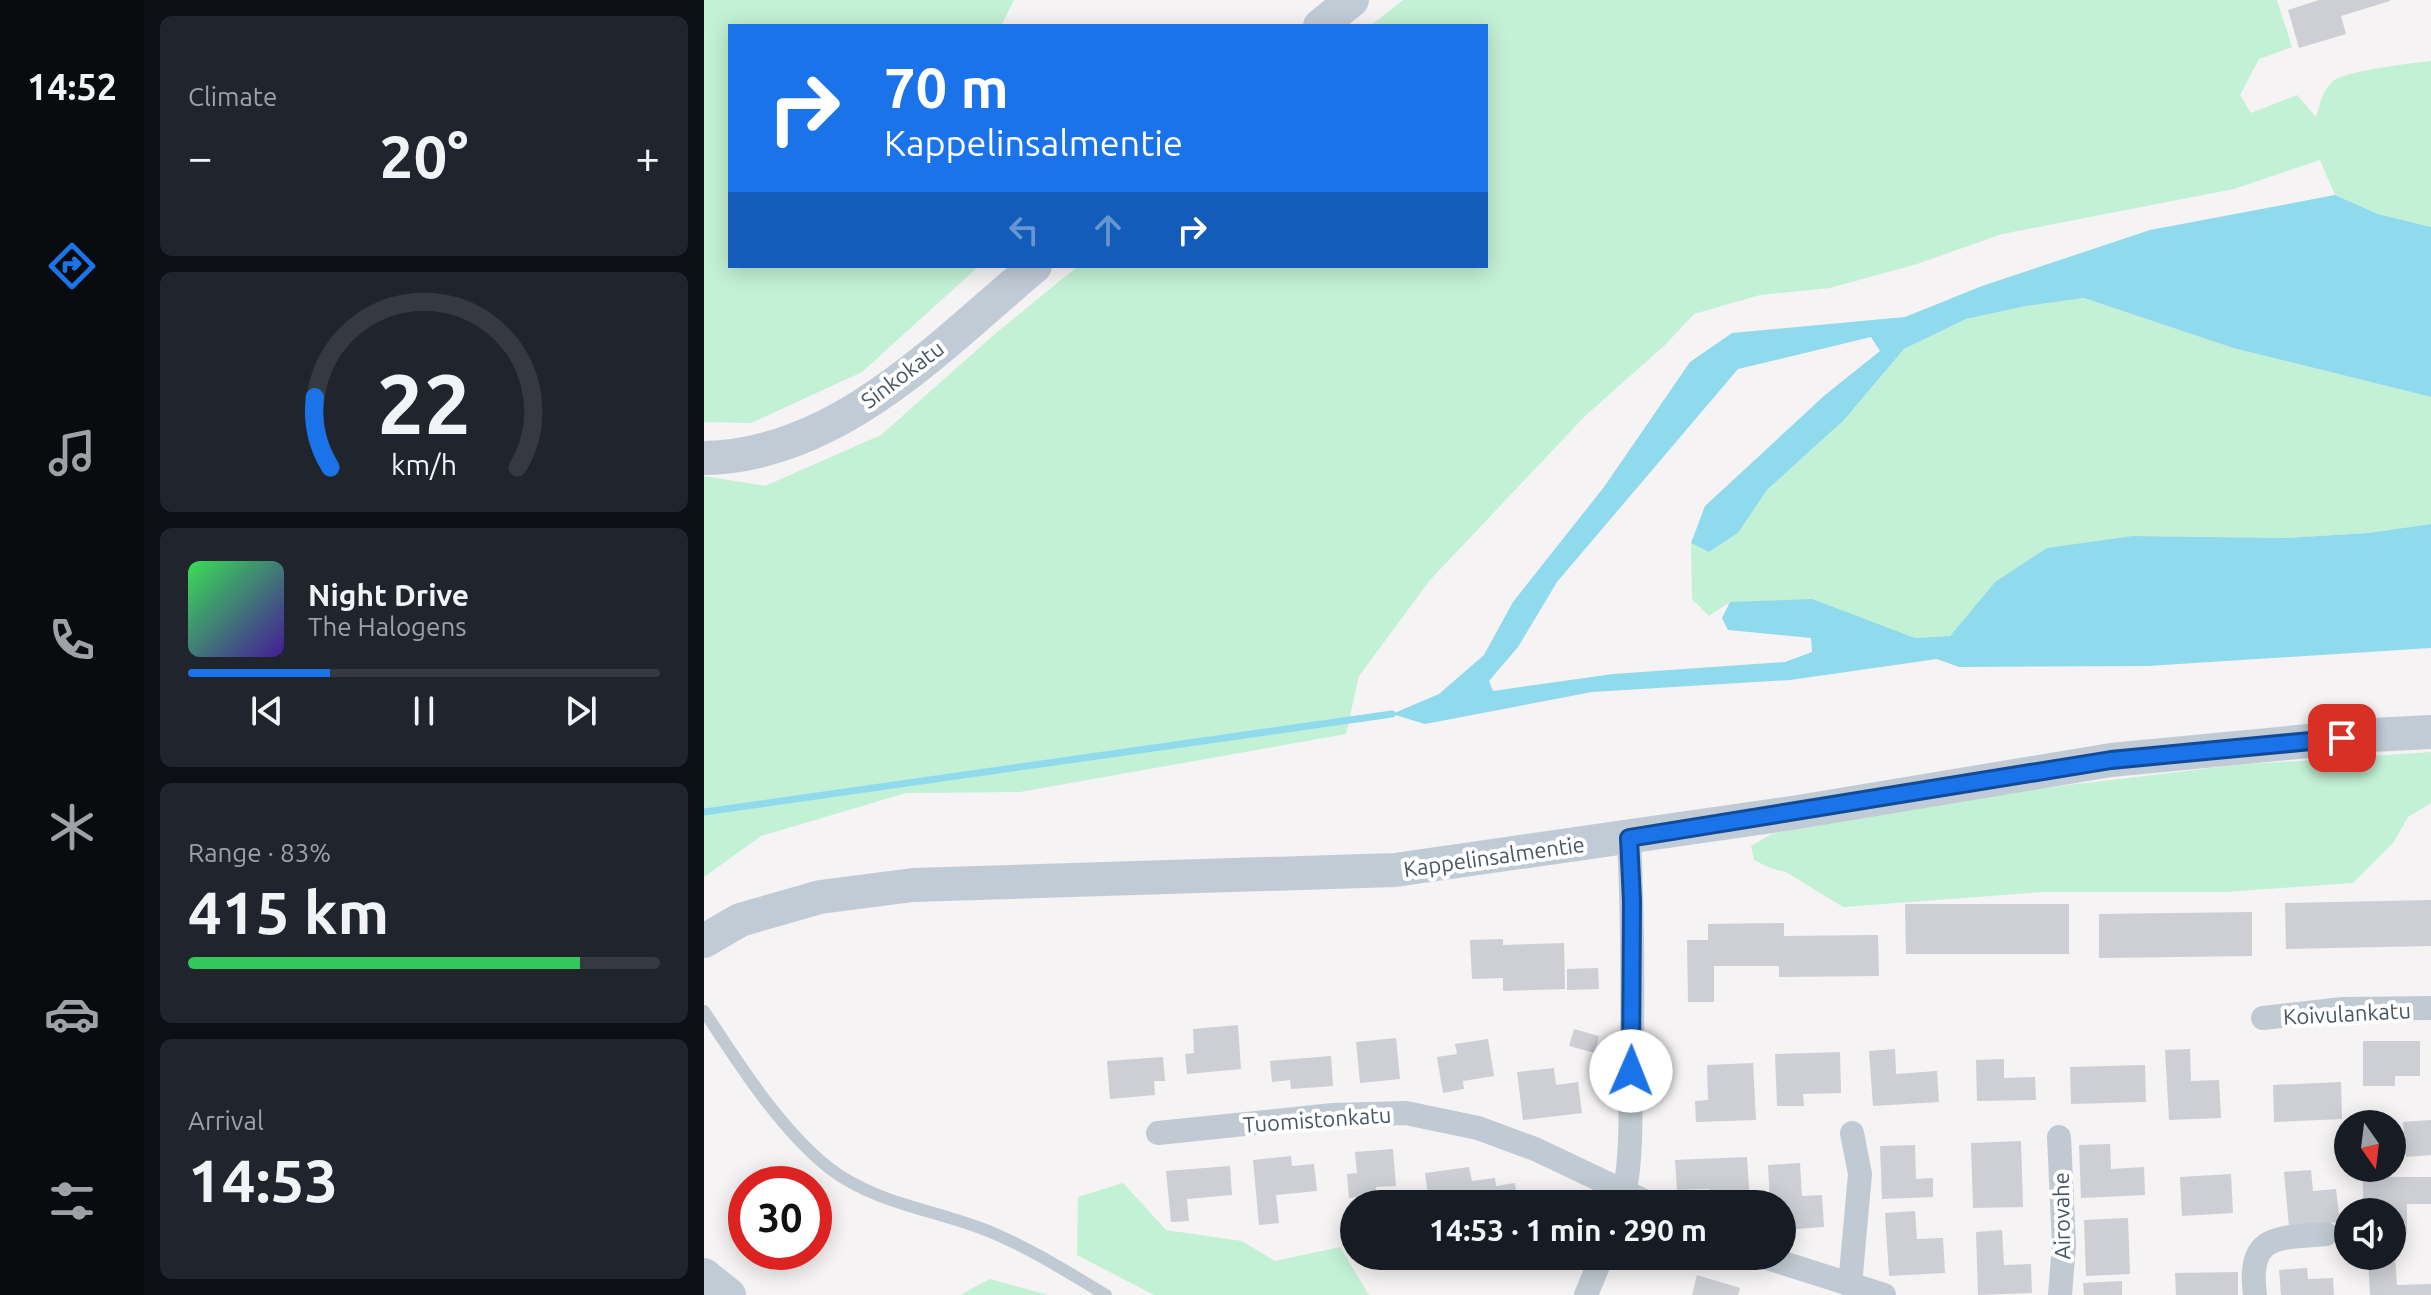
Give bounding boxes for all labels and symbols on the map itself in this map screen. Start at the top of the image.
street label: Sinkokatu [856,335,948,413]
pin [2308,704,2376,772]
street label: Kappelinsalmentie [1402,831,1586,881]
street label: Koivulankatu [2282,997,2412,1029]
position arrow [1589,1029,1673,1113]
street label: Tuomistonkatu [1242,1101,1392,1137]
north arrow [2334,1110,2406,1182]
speed limit sign: 30 [728,1166,832,1270]
street label: Airovahe [2048,1172,2074,1260]

